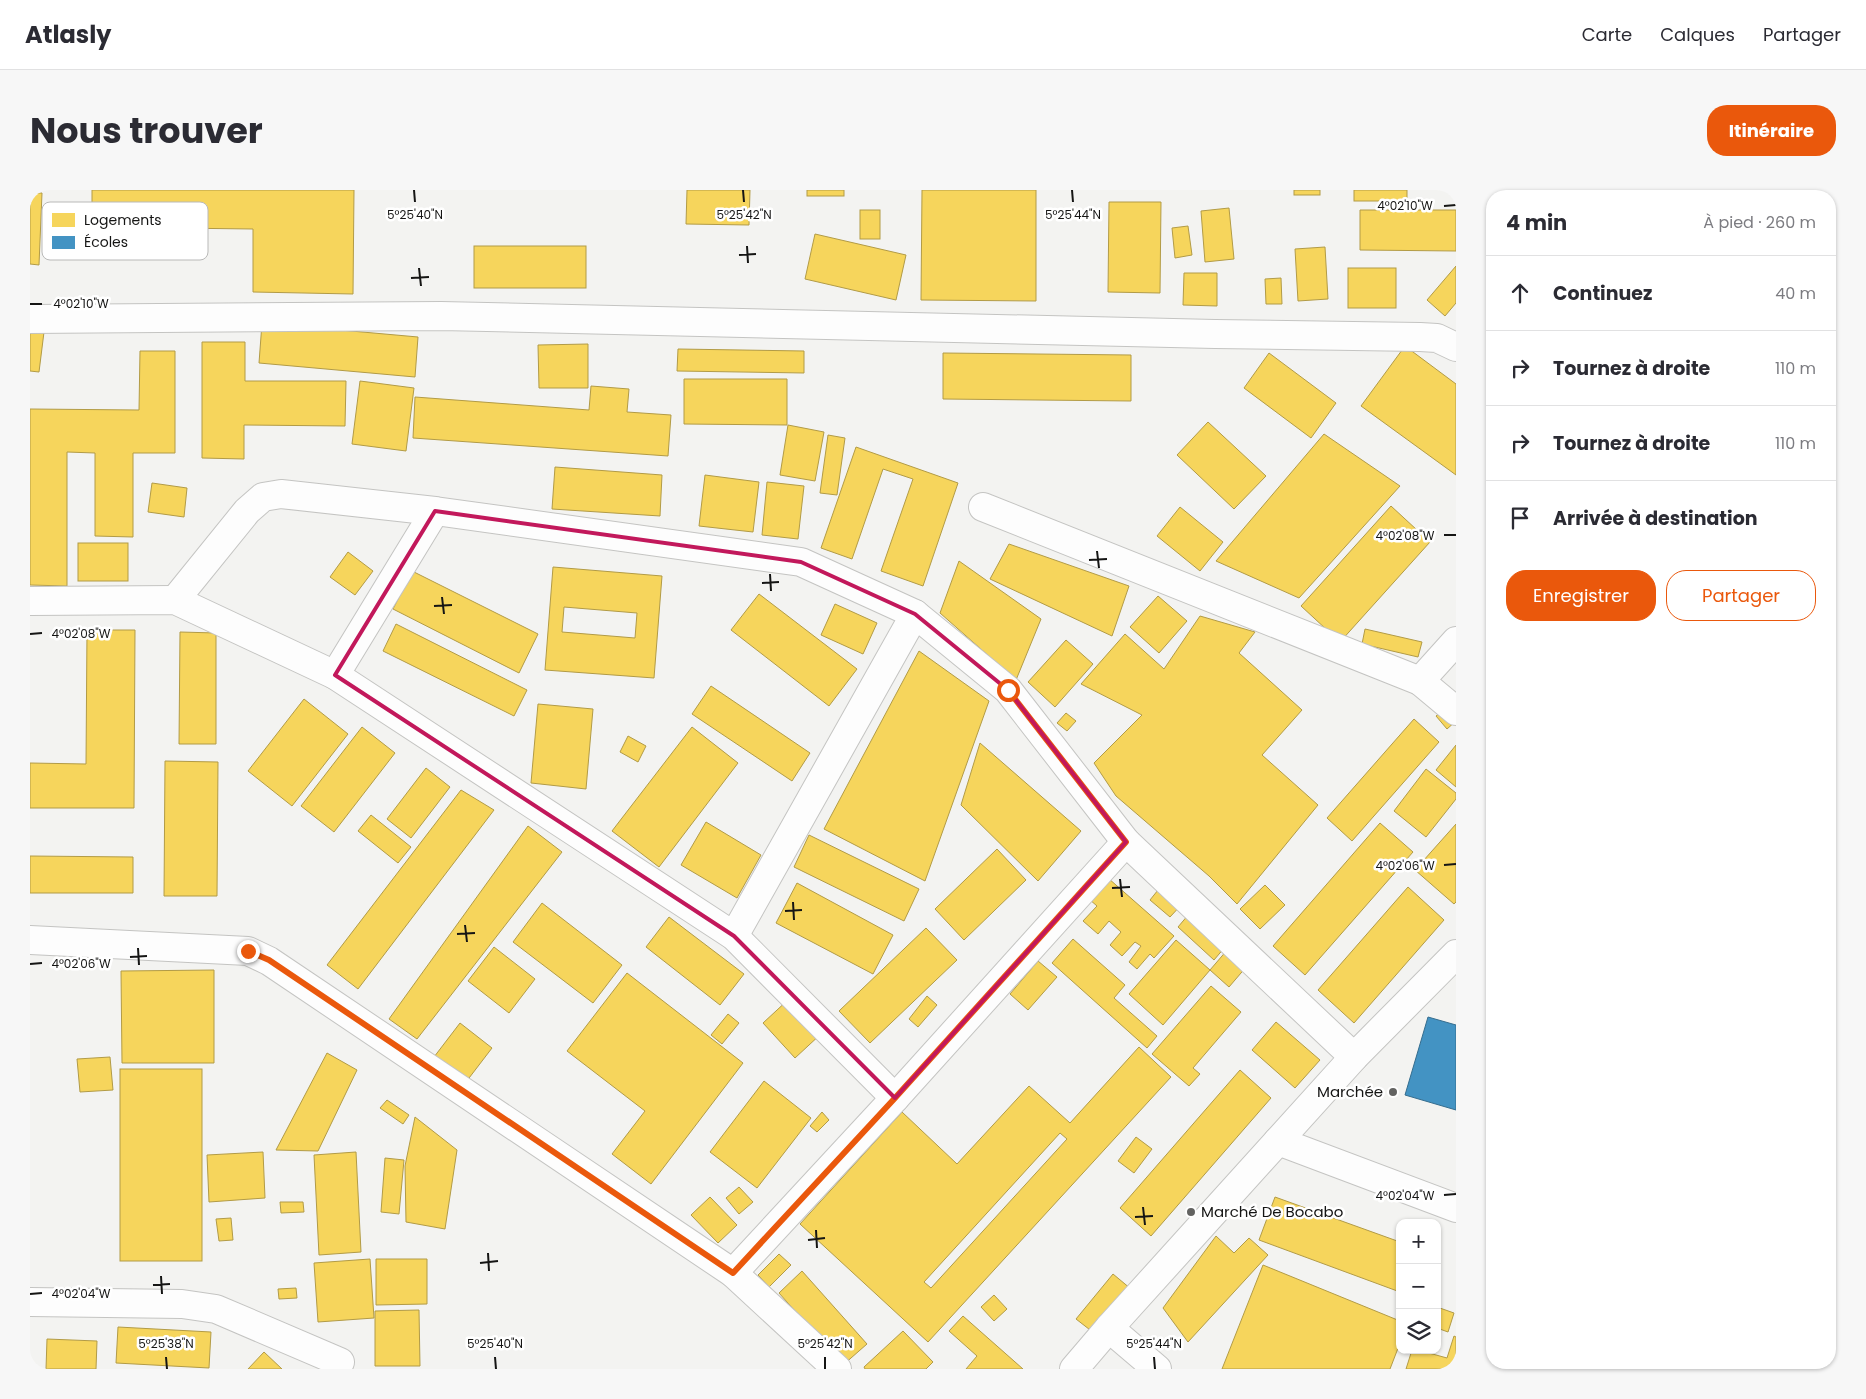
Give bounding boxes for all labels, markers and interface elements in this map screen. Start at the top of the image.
text: Atlasly [25,18,111,51]
text: Carte [1582,22,1632,47]
text: Calques [1660,22,1735,47]
text: Partager [1763,22,1841,47]
button: Itinéraire [1707,105,1836,156]
text: Nous trouver [30,106,263,155]
text: 4°02'10"W [1377,197,1433,214]
legend [42,202,208,260]
text: 5°25'40"N [387,206,443,223]
text: 5°25'42"N [716,206,772,223]
text: 5°25'44"N [1045,206,1101,223]
text: 4 min [1506,208,1567,237]
text: Logements [84,210,162,230]
text: À pied · 260 m [1703,211,1816,234]
text: Écoles [84,232,128,252]
icon: ahead [1506,279,1534,307]
text: Continuez [1553,280,1652,307]
text: 40 m [1775,282,1816,305]
text: 4°02'10"W [53,295,109,312]
icon: right [1506,354,1534,382]
text: Tournez à droite [1553,355,1710,382]
text: 110 m [1775,357,1816,380]
icon: right [1506,429,1534,457]
text: Tournez à droite [1553,430,1710,457]
text: 110 m [1775,432,1816,455]
icon: arrive [1506,504,1534,532]
text: Arrivée à destination [1553,505,1758,532]
text: 4°02'08"W [1375,527,1435,544]
button: Enregistrer [1506,570,1656,621]
button: Partager [1666,570,1816,621]
text: 4°02'08"W [51,625,111,642]
route start [997,679,1020,702]
text: 4°02'06"W [1375,857,1435,874]
route end [237,940,260,963]
text: 4°02'06"W [51,955,111,972]
place label: Marchée [1317,1081,1383,1102]
marker: Marchée [1387,1086,1399,1098]
text: 4°02'04"W [1375,1187,1435,1204]
place label: Marché De Bocabo [1201,1201,1343,1222]
marker: Marché De Bocabo [1185,1206,1197,1218]
map controls [1396,1219,1441,1354]
button: + [1396,1219,1441,1264]
button: − [1396,1264,1441,1309]
text: 4°02'04"W [51,1285,111,1302]
button: layers [1396,1309,1441,1354]
text: 5°25'38"N [138,1335,194,1352]
text: 5°25'40"N [467,1335,523,1352]
text: 5°25'42"N [797,1335,853,1352]
text: 5°25'44"N [1126,1335,1182,1352]

